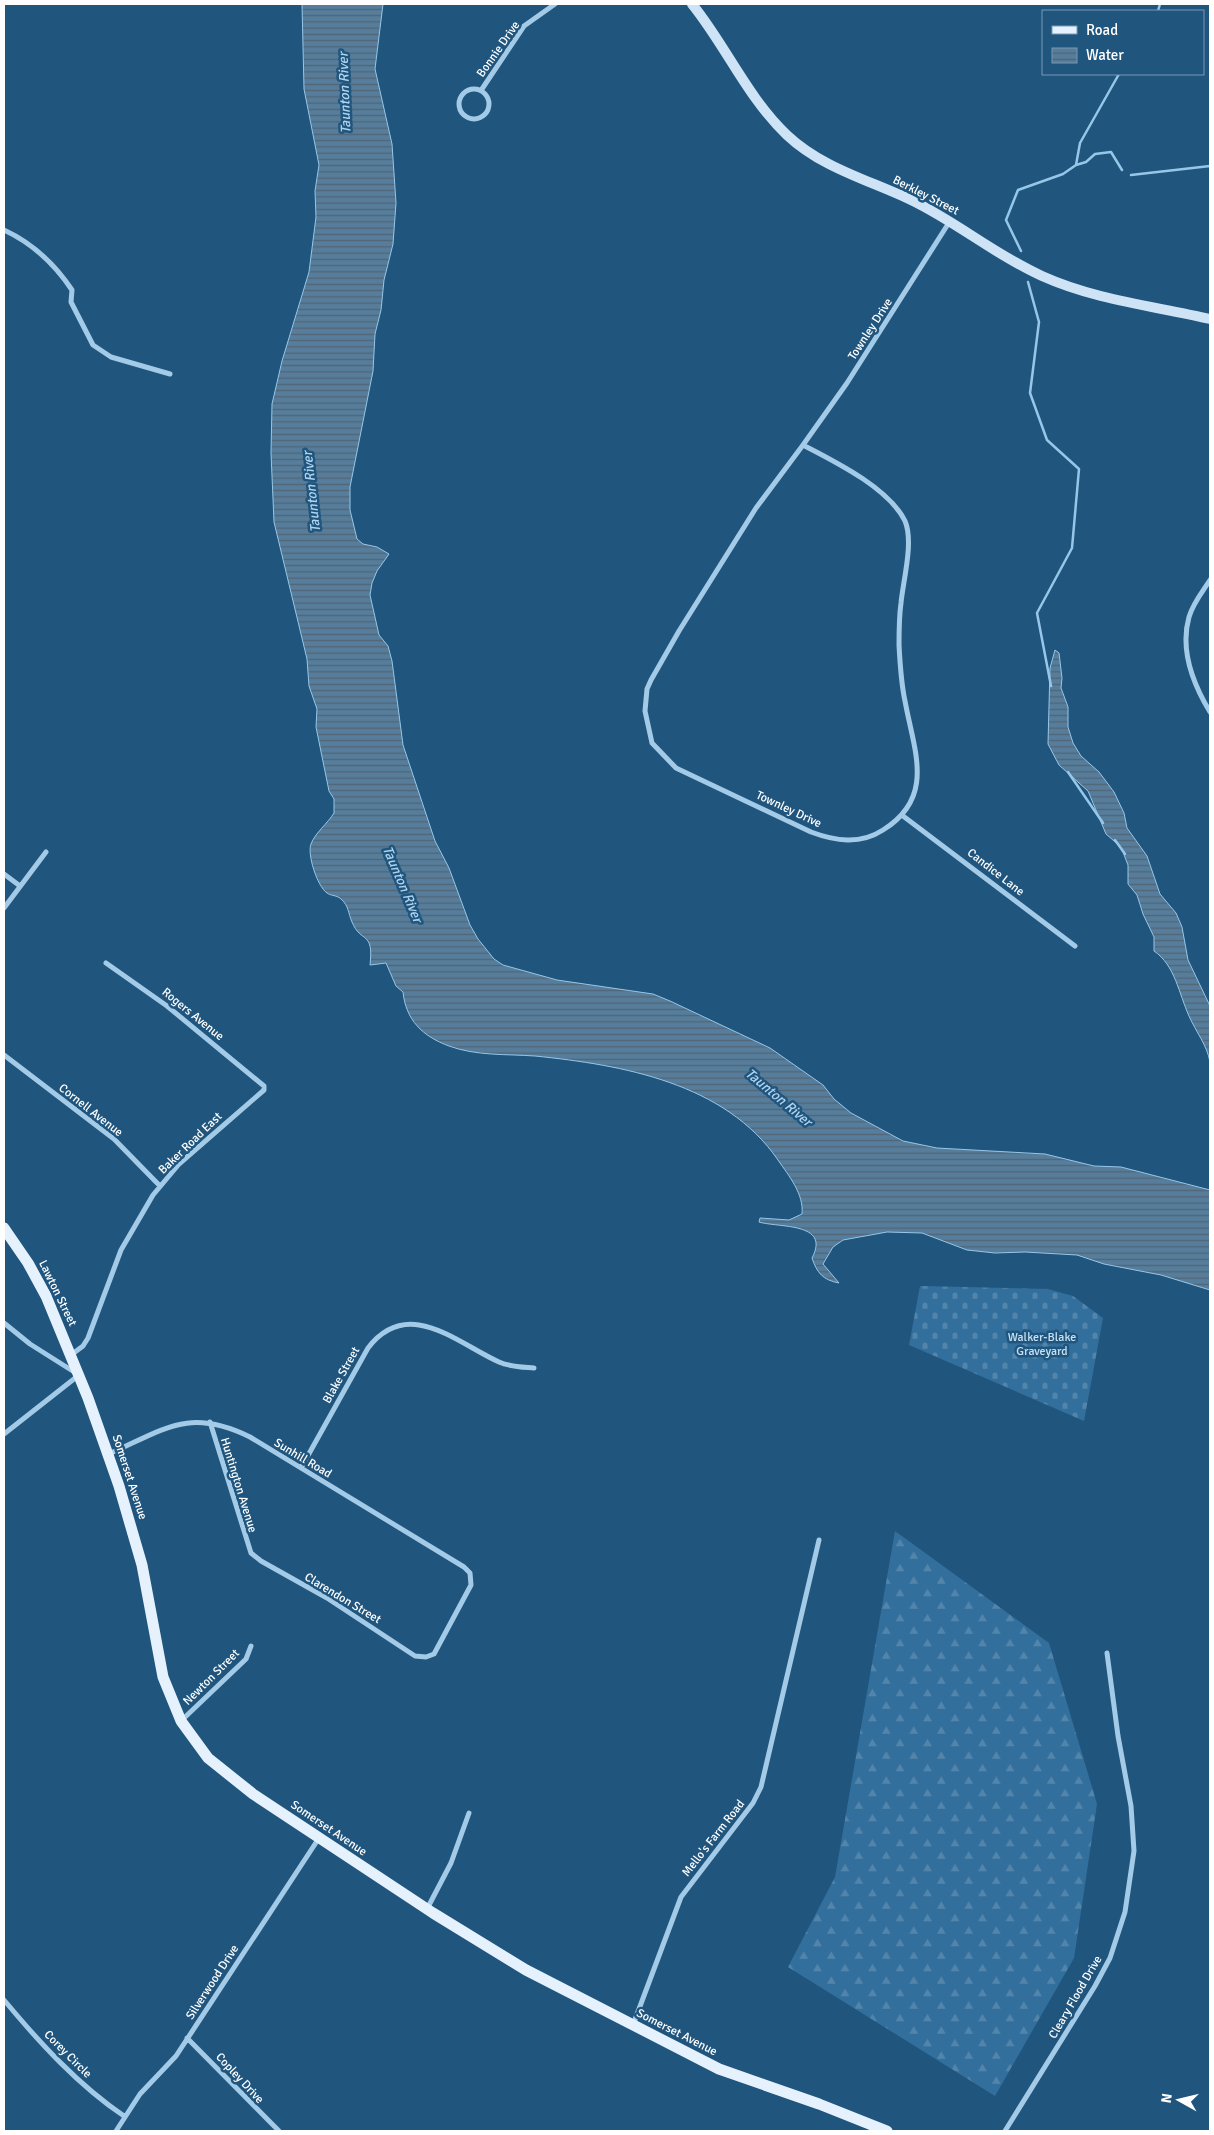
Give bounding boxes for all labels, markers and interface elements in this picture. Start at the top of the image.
legend [1042,10,1204,75]
street label: Bonnie Drive [474,18,523,80]
text: Road [1086,21,1118,39]
text: Water [1086,46,1124,64]
water label: Taunton River [335,50,354,134]
street label: Berkley Street [890,172,961,219]
street label: Townley Drive [845,296,896,363]
water label: Taunton River [299,449,324,533]
street label: Townley Drive [754,788,824,831]
water label: Taunton River [379,843,427,927]
street label: Candice Lane [964,845,1027,899]
street label: Rogers Avenue [159,985,227,1044]
water label: Taunton River [742,1065,817,1131]
street label: Cornell Avenue [56,1081,126,1140]
street label: Baker Road East [155,1109,225,1177]
street label: Lawton Street [35,1258,80,1329]
park label: Walker-Blake Graveyard [1008,1330,1076,1359]
street label: Blake Street [320,1344,363,1406]
street label: Somerset Avenue [109,1433,150,1522]
street label: Sunhill Road [271,1435,334,1482]
street label: Huntington Avenue [217,1436,260,1535]
street label: Clarendon Street [302,1570,384,1627]
street label: Newton Street [180,1646,243,1709]
street label: Somerset Avenue [288,1797,370,1859]
street label: Mello's Farm Road [679,1797,748,1880]
street label: Silverwood Drive [183,1942,242,2022]
street label: Cleary Flood Drive [1046,1953,1105,2042]
street label: Somerset Avenue [634,2006,720,2059]
street label: Corey Circle [41,2027,95,2081]
street label: Copley Drive [212,2050,267,2107]
north arrow [1154,2075,1204,2125]
text: N [1158,2092,1176,2104]

